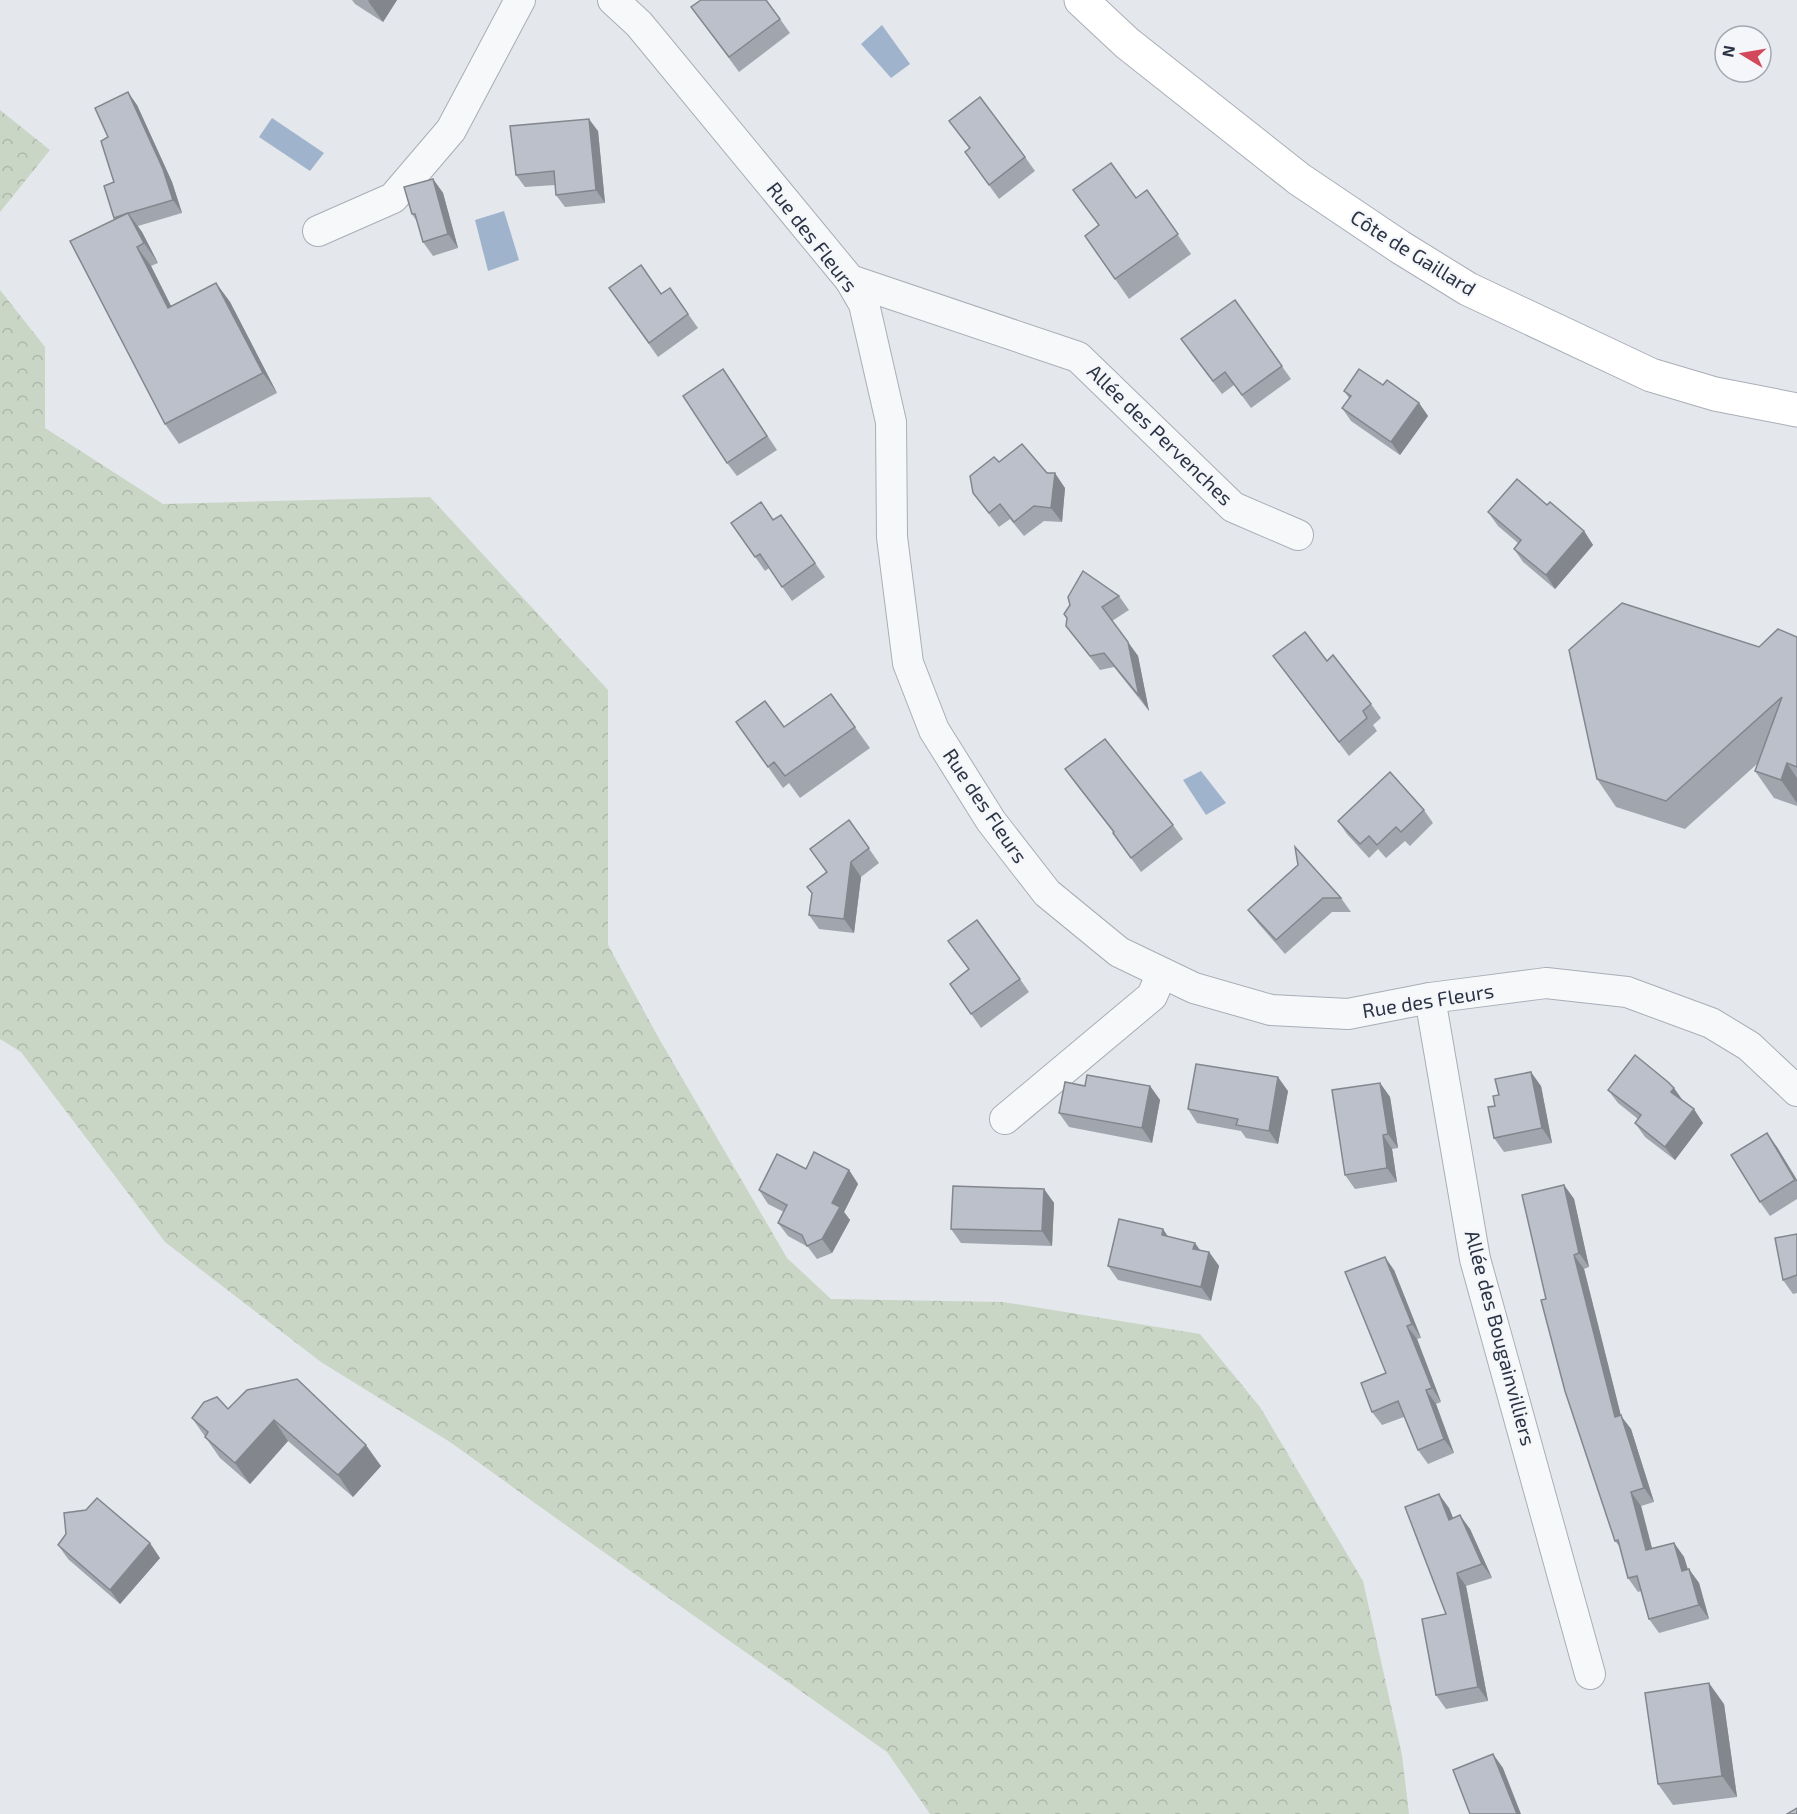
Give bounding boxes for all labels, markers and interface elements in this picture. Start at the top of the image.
north arrow [1713,24,1773,84]
text: N [1717,44,1738,59]
street label: Rue des Fleurs [762,177,863,296]
street label: Côte de Gaillard [1347,204,1480,300]
street label: Allée des Pervenches [1083,359,1238,510]
street label: Rue des Fleurs [939,744,1033,867]
street label: Rue des Fleurs [1360,978,1495,1022]
street label: Allée des Bougainvilliers [1461,1227,1541,1448]

